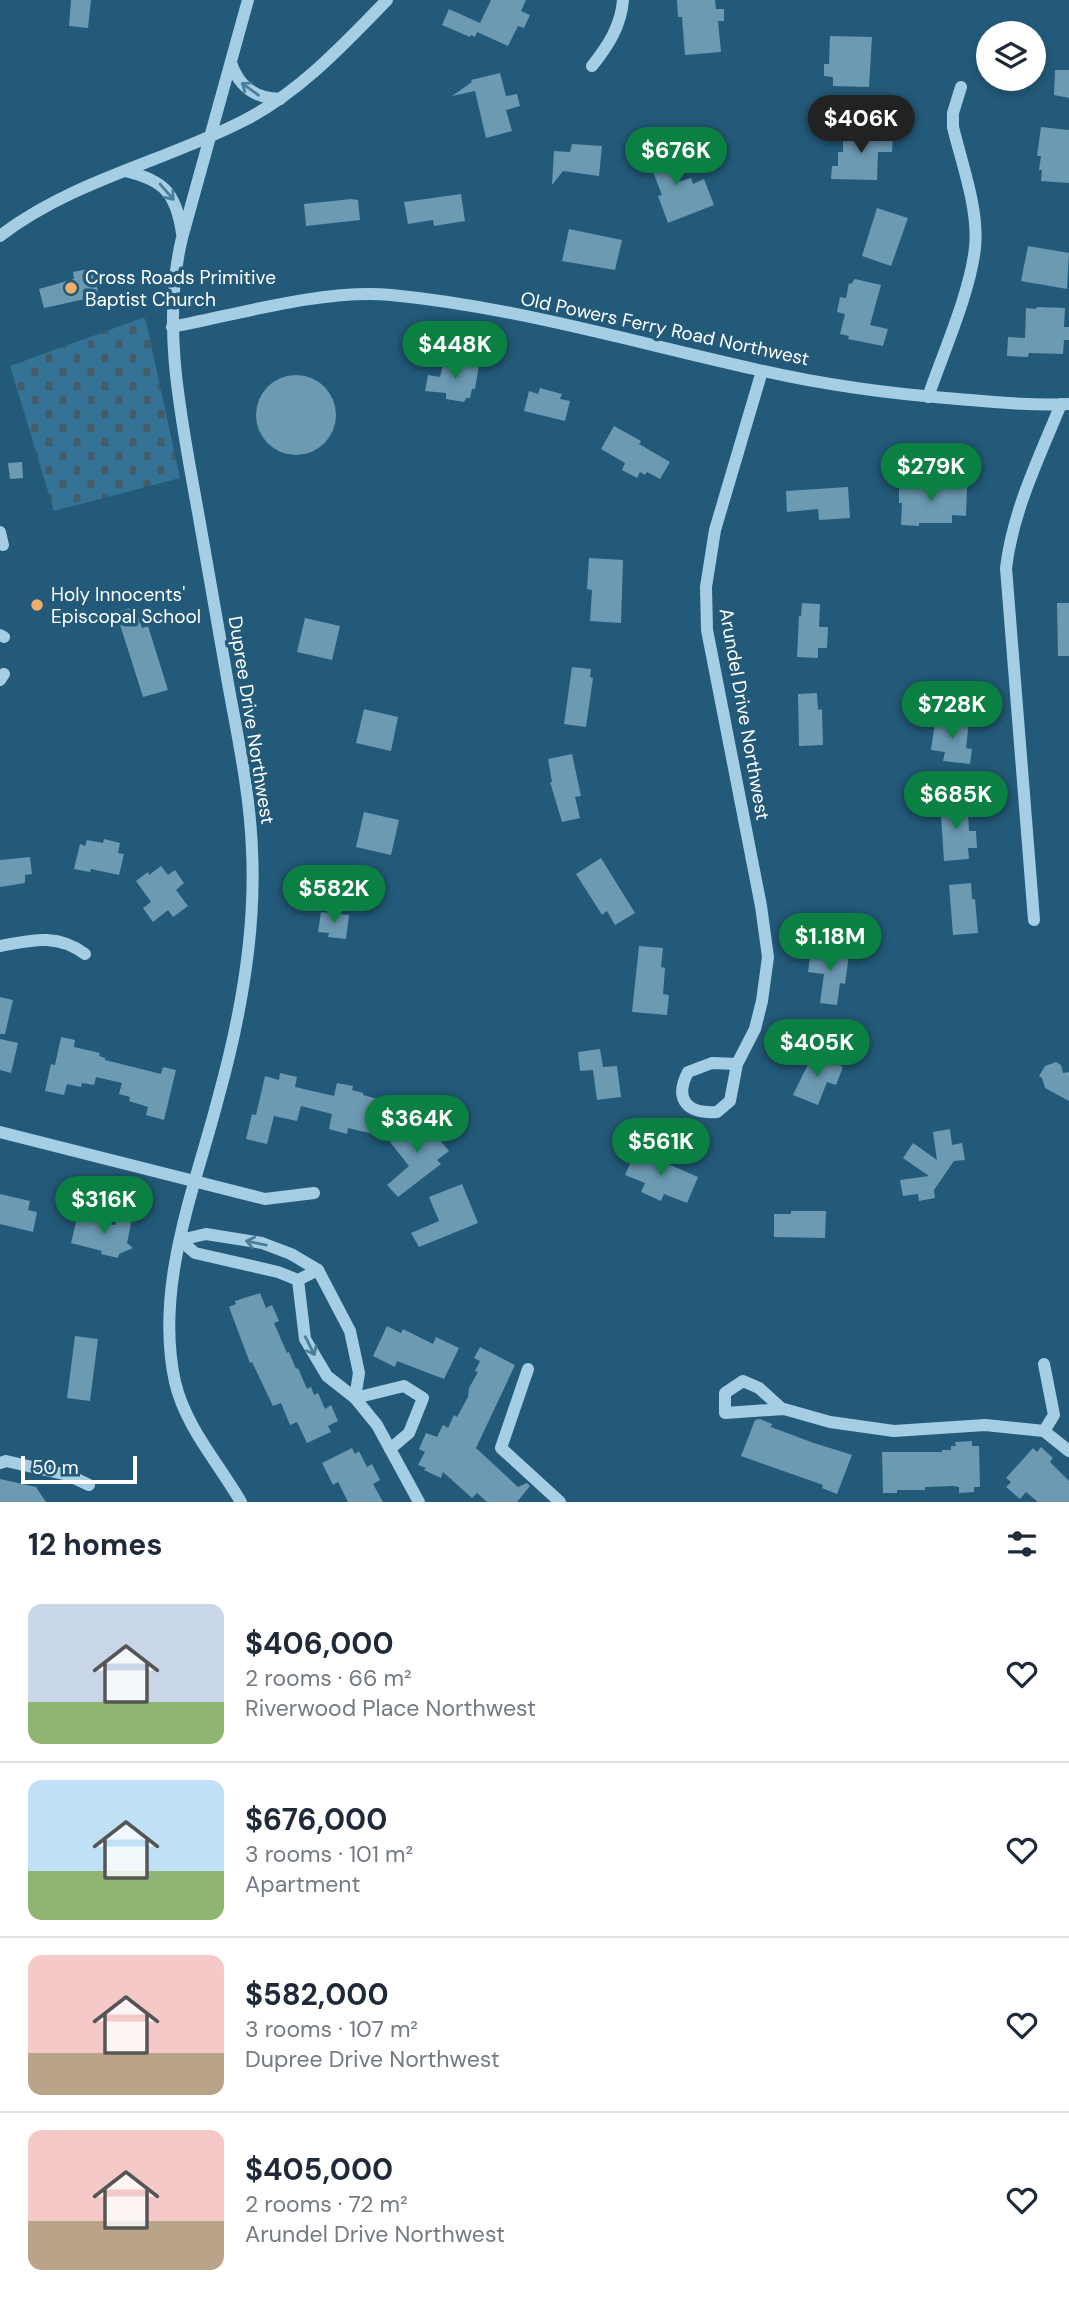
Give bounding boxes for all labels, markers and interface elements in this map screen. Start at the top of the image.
map controls [976,21,1046,91]
button: layers [976,21,1046,91]
one-way arrow [241,82,260,96]
pin: $406K [812,96,910,155]
text: $406K [824,103,898,133]
pin: $676K [627,128,725,187]
text: $676K [641,135,711,165]
one-way arrow [158,183,174,201]
place label: Cross Roads Primitive Baptist Church [85,265,276,312]
marker: Cross Roads Primitive Baptist Church [63,280,79,296]
street label: Old Powers Ferry Road Northwest [518,286,812,371]
pin: $448K [406,322,504,381]
text: $448K [418,329,492,359]
pin: $279K [882,444,980,503]
text: $279K [897,451,965,481]
place label: Holy Innocents' Episcopal School [51,582,201,629]
marker: Holy Innocents' Episcopal School [29,597,45,613]
street label: Arundel Drive Northwest [714,606,775,822]
street label: Dupree Drive Northwest [223,614,280,826]
pin: $728K [903,682,1001,741]
text: $728K [918,689,986,719]
pin: $685K [907,772,1005,831]
text: $685K [920,779,992,809]
pin: $582K [285,866,383,925]
text: $582K [299,873,369,903]
pin: $1.18M [773,914,887,973]
text: $1.18M [795,921,865,951]
pin: $405K [768,1020,866,1079]
text: $405K [780,1027,854,1057]
pin: $364K [368,1096,466,1155]
text: $364K [381,1103,453,1133]
pin: $561K [612,1118,710,1178]
text: $561K [628,1126,694,1156]
pin: $316K [55,1176,153,1236]
text: $316K [71,1184,137,1214]
one-way arrow [245,1236,268,1250]
one-way arrow [304,1335,317,1356]
scale bar [21,1453,136,1485]
text: 50 m [32,1455,79,1480]
text: 12 homes [28,1525,162,1564]
icon: filters [1003,1525,1041,1563]
text: $406,000 [245,1624,394,1663]
icon: home [84,1632,168,1716]
icon: heart [1003,1655,1041,1693]
text: 2 rooms · 66 m² [245,1663,412,1693]
text: Riverwood Place Northwest [245,1693,536,1723]
text: $676,000 [245,1800,387,1839]
icon: home [84,1808,168,1892]
icon: heart [1003,1831,1041,1869]
text: 3 rooms · 101 m² [245,1839,413,1869]
text: Apartment [245,1869,360,1899]
text: $582,000 [245,1975,389,2014]
icon: home [84,1983,168,2067]
icon: heart [1003,2006,1041,2044]
text: 3 rooms · 107 m² [245,2014,418,2044]
text: Dupree Drive Northwest [245,2044,500,2074]
text: $405,000 [245,2150,393,2189]
icon: home [84,2158,168,2242]
icon: heart [1003,2181,1041,2219]
text: 2 rooms · 72 m² [245,2189,408,2219]
text: Arundel Drive Northwest [245,2219,505,2249]

